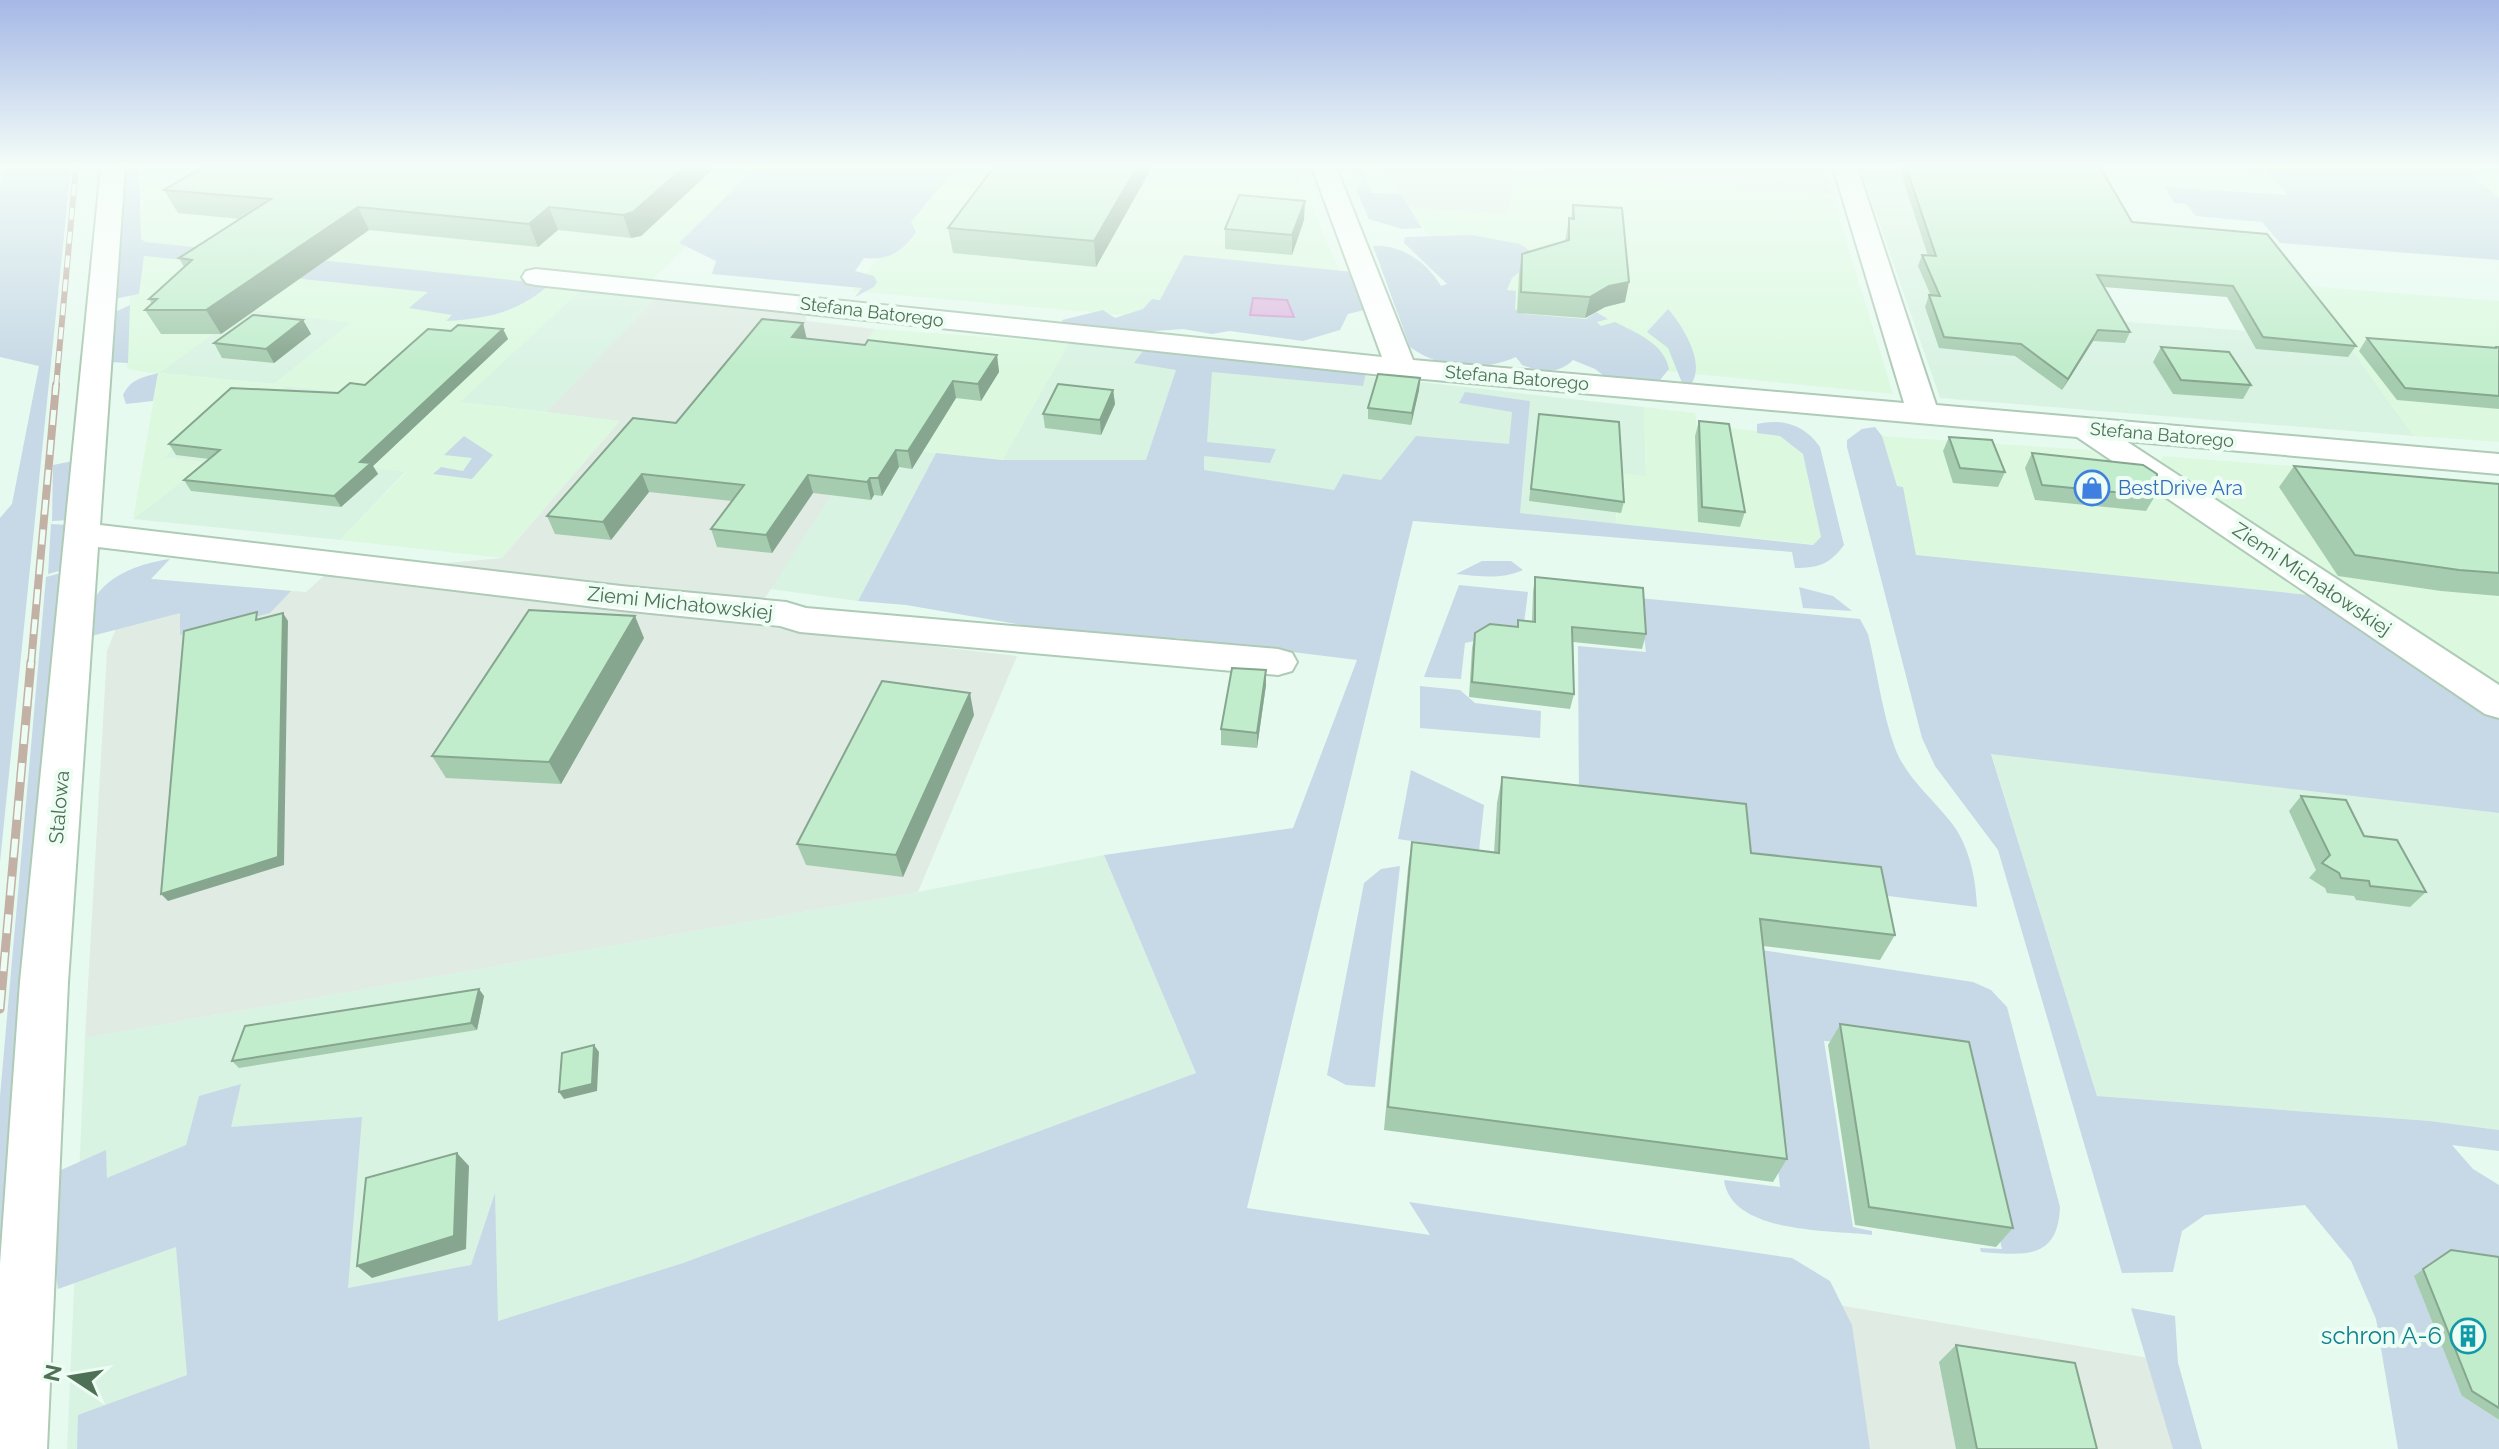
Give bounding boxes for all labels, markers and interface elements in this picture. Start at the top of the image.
street label: Stefana Batorego [799,292,945,331]
street label: Stefana Batorego [1444,361,1590,394]
street label: Stefana Batorego [2089,418,2235,451]
shop icon: BestDrive Ara [2073,469,2111,507]
place label: BestDrive Ara [2118,476,2243,500]
street label: Ziemi Michałowskiej [2228,517,2396,641]
street label: Ziemi Michałowskiej [586,581,774,625]
street label: Stalowa [44,769,74,845]
building icon: schron A-6 [2449,1317,2487,1355]
place label: schron A-6 [2321,1321,2442,1350]
north arrow [32,1337,112,1417]
text: N [38,1362,67,1384]

